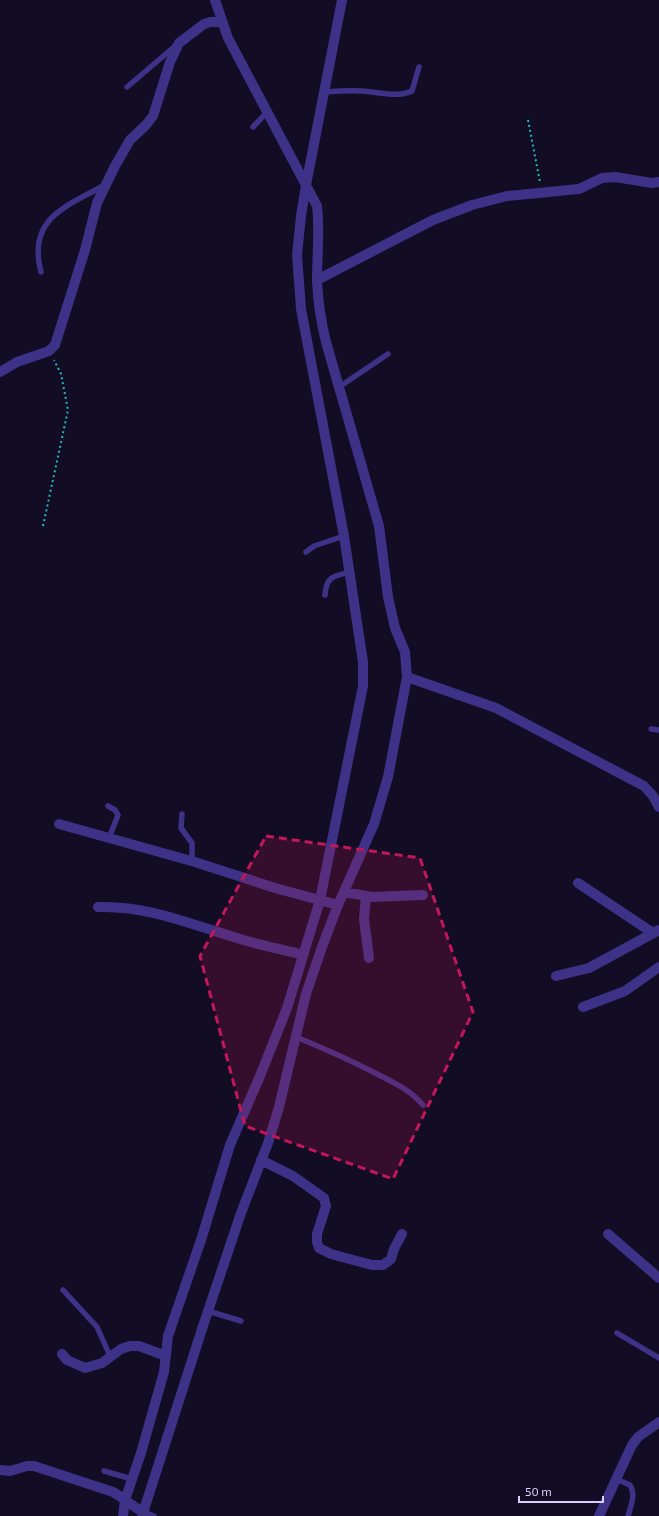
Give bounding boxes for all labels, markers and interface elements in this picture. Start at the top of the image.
scale bar [519,1478,603,1504]
text: 50 m [525,1484,552,1498]

